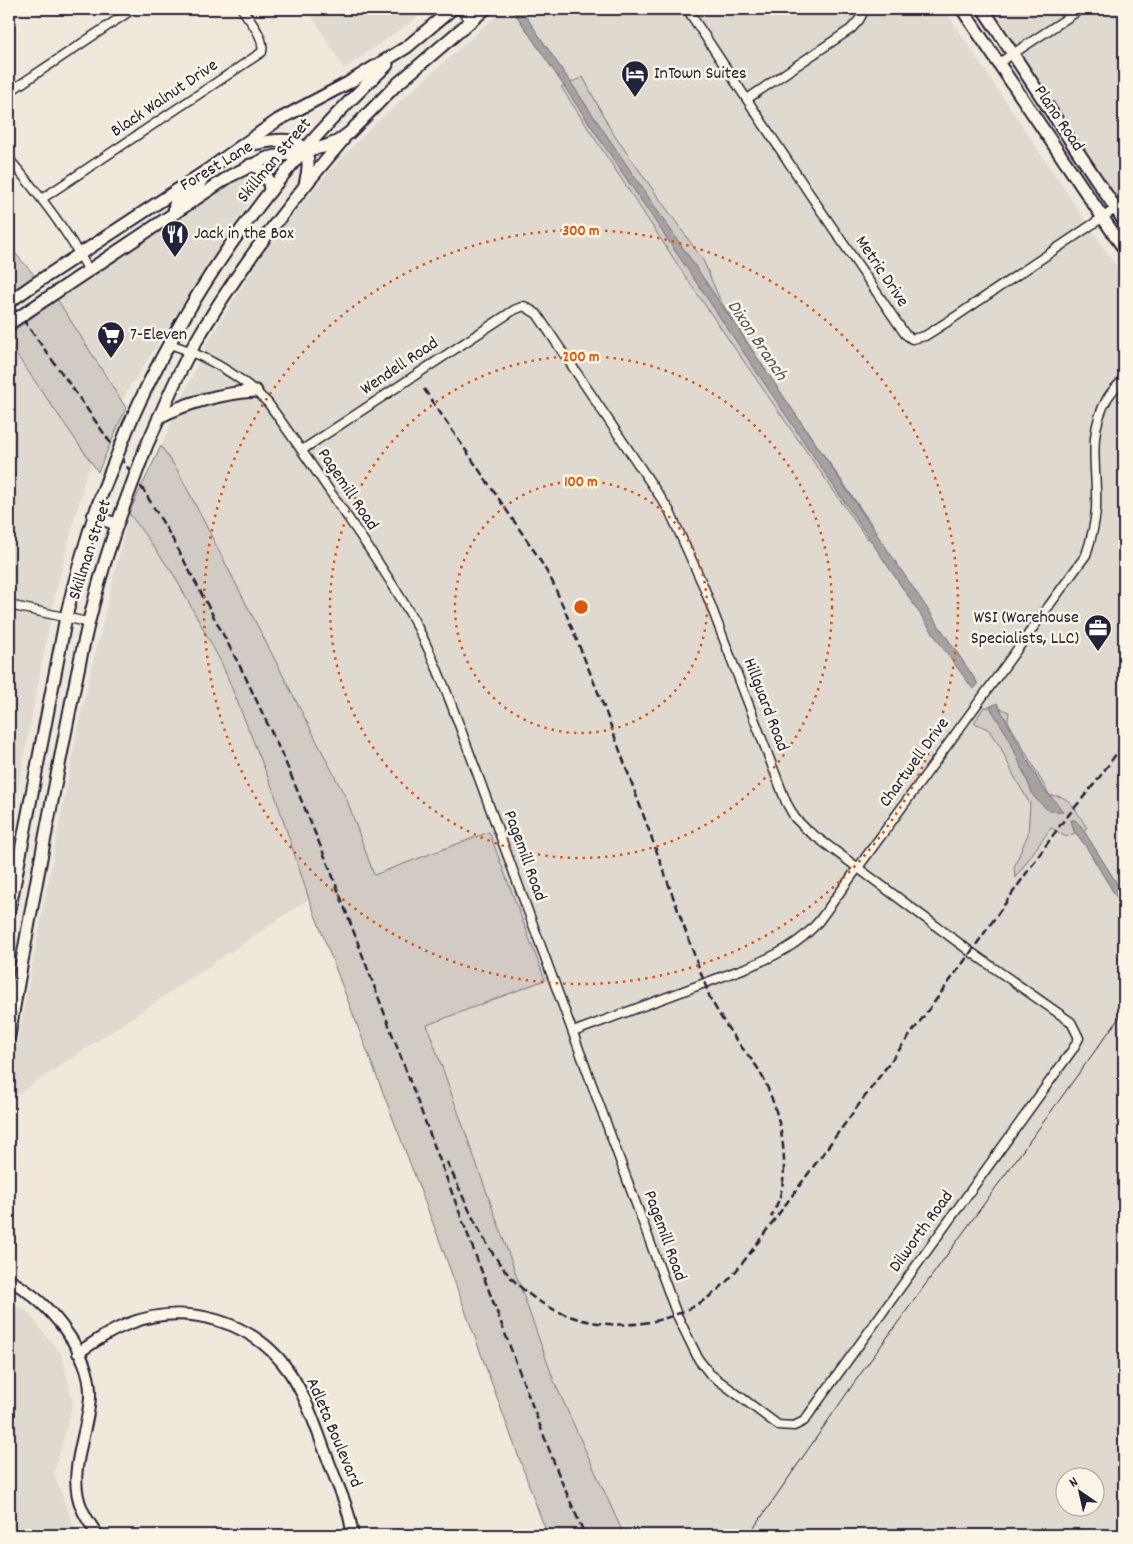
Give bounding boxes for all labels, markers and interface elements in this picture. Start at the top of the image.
street label: Black Walnut Drive [106,54,224,144]
hotel icon: InTown Suites [620,59,650,98]
place label: InTown Suites [654,62,747,87]
street label: Plano Road [1027,81,1089,157]
street label: Skillman Street [232,113,318,209]
street label: Forest Lane [176,135,258,199]
restaurant icon: Jack in the Box [160,219,190,258]
text: 300 m [563,221,599,243]
place label: Jack in the Box [194,222,294,247]
street label: Metric Drive [848,231,914,313]
water label: Dixon Branch [719,295,794,388]
supermarket icon: 7-Eleven [96,320,126,359]
place label: 7-Eleven [130,323,187,348]
street label: Wendell Road [356,332,444,402]
text: 200 m [563,347,599,369]
street label: Pagemill Road [310,444,384,536]
text: 100 m [564,472,598,494]
street label: Skillman Street [63,496,119,603]
centre of rings [572,598,590,616]
place label: WSI (Warehouse Specialists, LLC) [971,606,1079,652]
office icon: WSI (Warehouse Specialists, LLC) [1083,613,1113,652]
street label: Hillguard Road [736,655,794,755]
street label: Chartwell Drive [874,713,956,813]
street label: Pagemill Road [496,807,552,905]
street label: Dilworth Road [884,1186,960,1278]
street label: Pagemill Road [636,1187,692,1285]
street label: Adleta Boulevard [299,1374,367,1492]
north arrow [1056,1466,1106,1516]
text: N [1065,1473,1082,1493]

